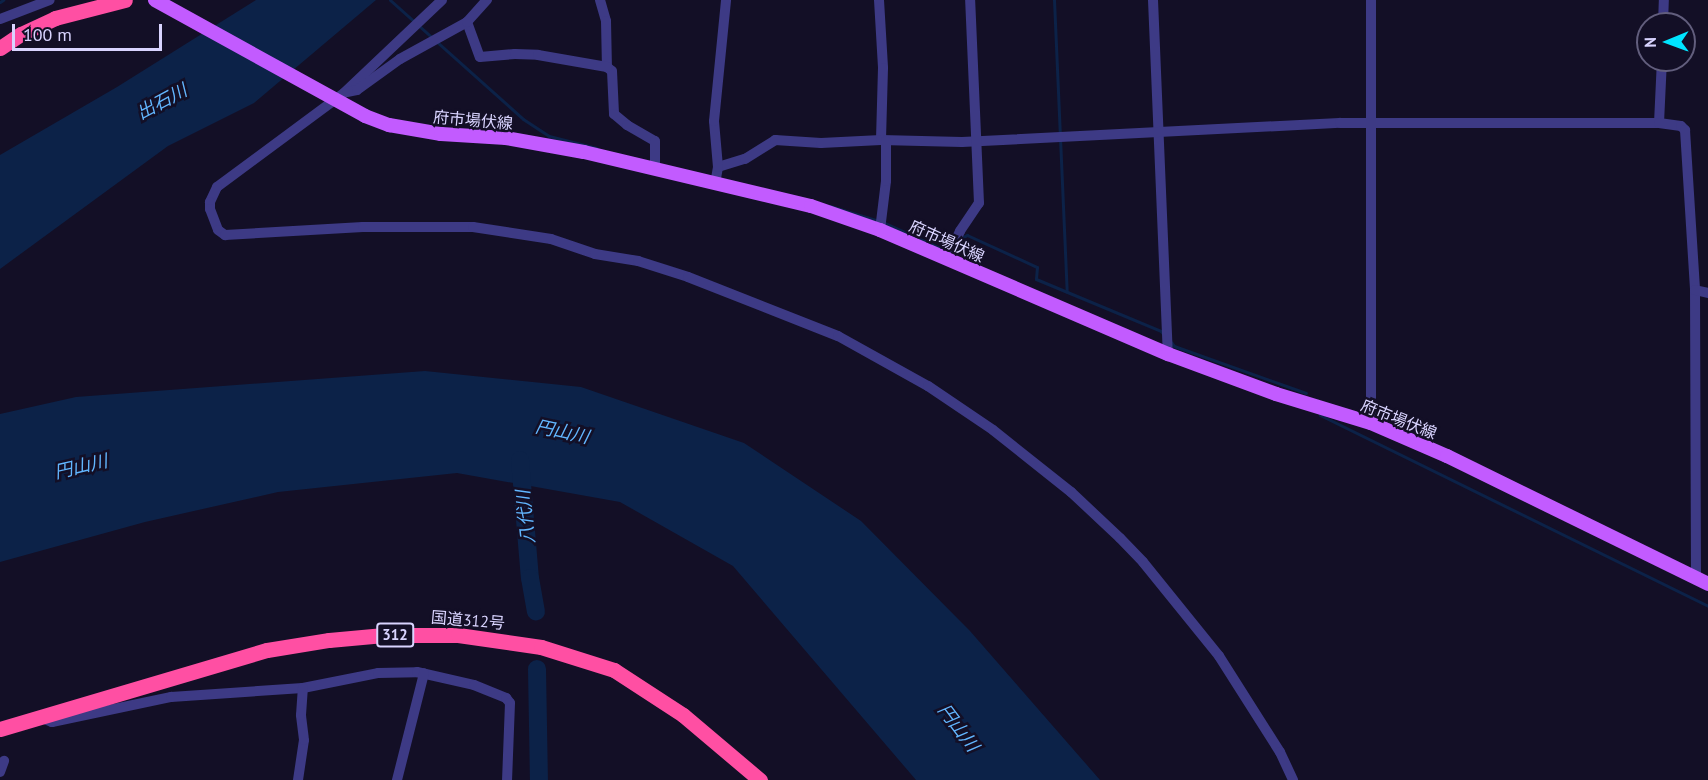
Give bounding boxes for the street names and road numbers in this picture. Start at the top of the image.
street label: 府市場伏線 [432,107,514,133]
street label: 府市場伏線 [907,216,987,266]
street label: 府市場伏線 [1358,395,1440,443]
street label: 国道312号 [430,607,506,633]
road number: 312 [376,623,414,647]

